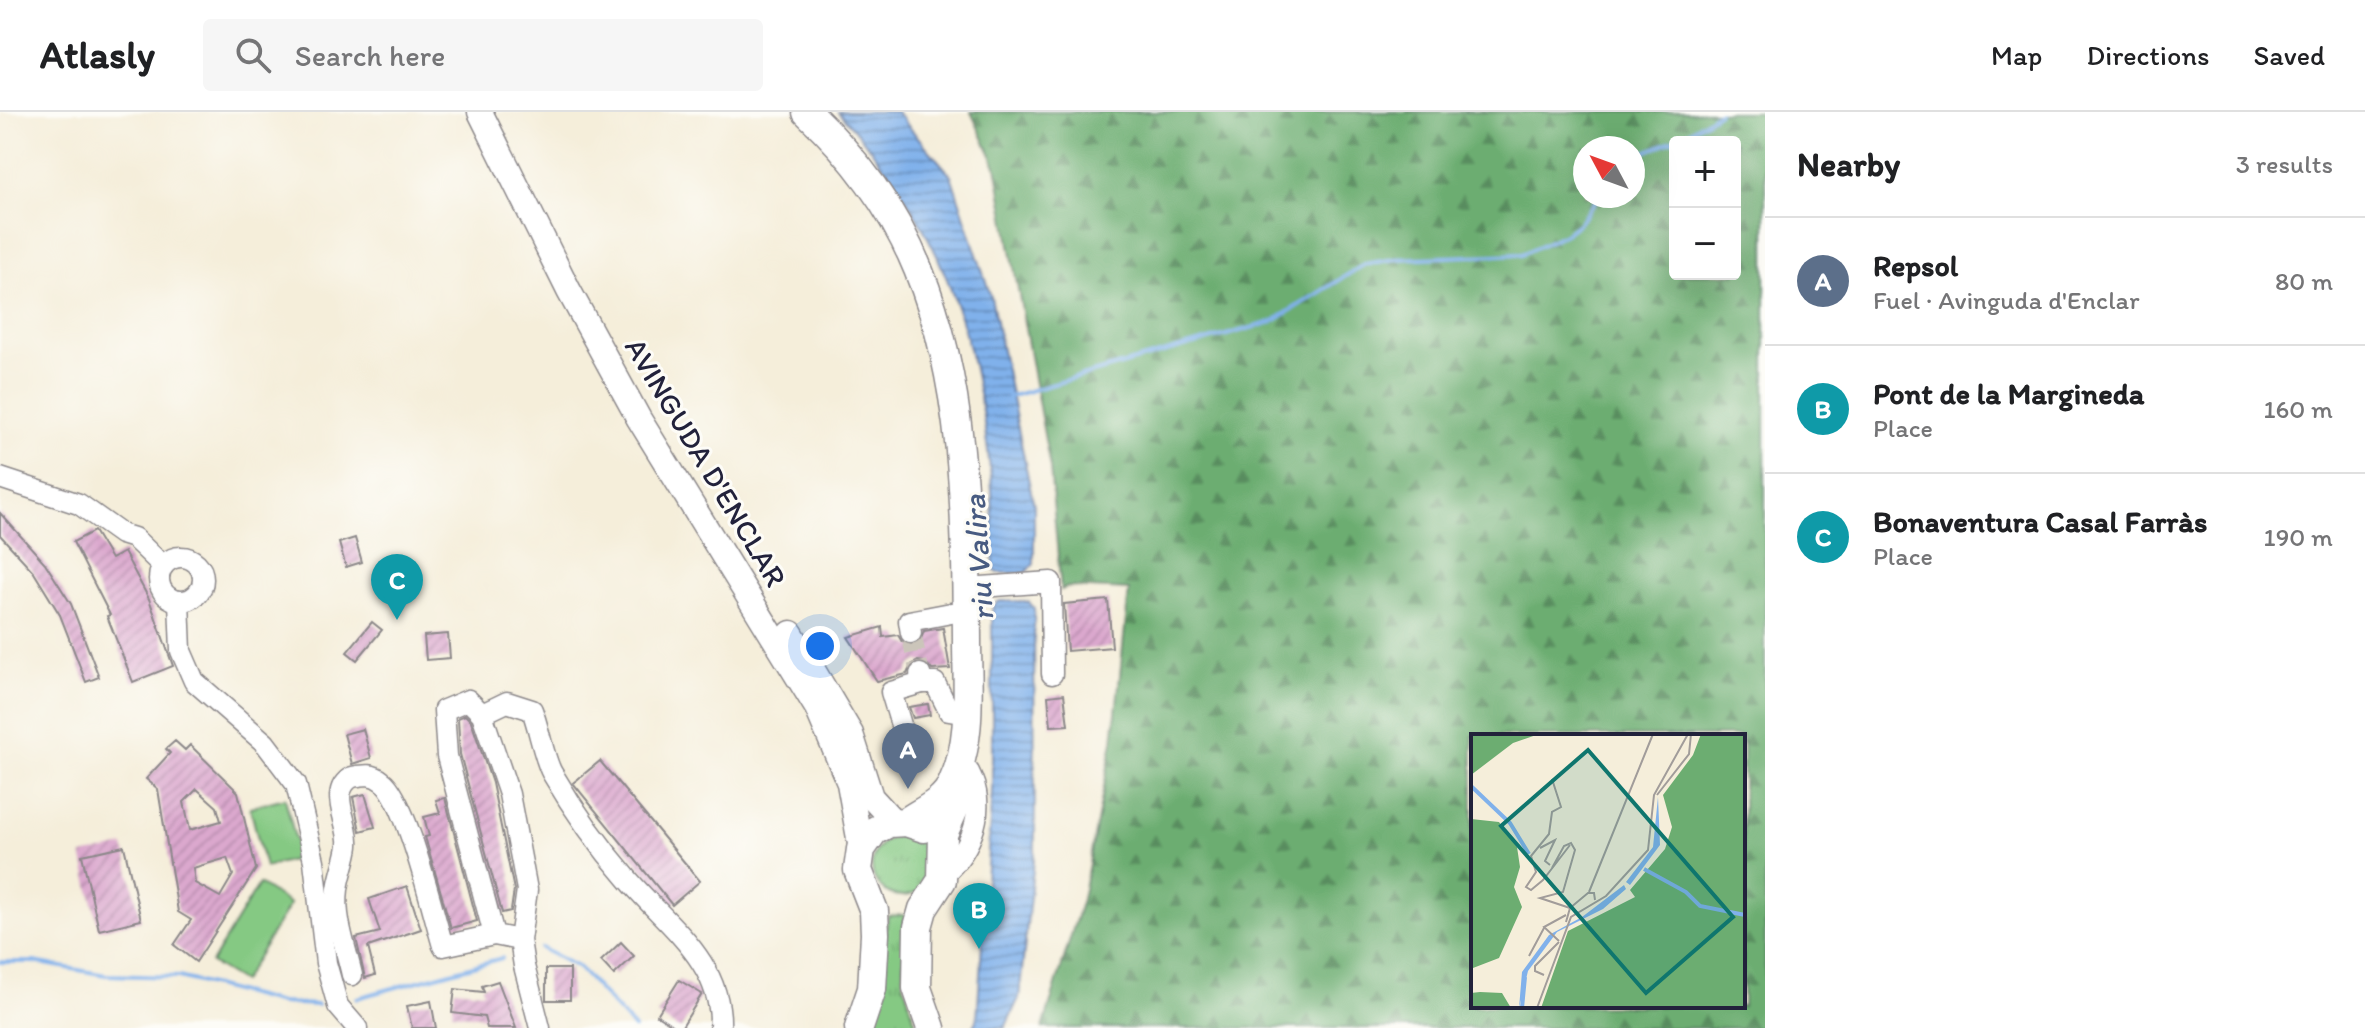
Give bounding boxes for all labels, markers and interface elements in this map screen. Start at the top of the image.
search box [203,19,763,91]
text: Atlasly [40,32,155,78]
icon: search [231,33,275,77]
text: Search here [295,37,445,74]
text: Map [1991,38,2042,72]
text: Directions [2086,38,2210,72]
text: Saved [2254,38,2325,72]
north arrow [1573,136,1645,208]
map controls [1669,136,1741,280]
button: + [1669,136,1741,208]
text: Nearby [1797,144,1900,185]
text: 3 results [2236,148,2333,180]
button: − [1669,208,1741,280]
text: Repsol [1873,247,1958,284]
text: A [1815,265,1831,297]
text: 80 m [2275,265,2333,297]
text: Fuel · Avinguda d'Enclar [1873,284,2139,316]
street label: AVINGUDA D'ENCLAR [617,331,795,593]
text: Pont de la Margineda [1873,375,2144,412]
text: B [1815,393,1831,425]
text: 160 m [2263,393,2333,425]
text: Place [1873,412,1933,444]
water label: riu Valira [955,492,1001,623]
text: Bonaventura Casal Farràs [1873,503,2207,540]
text: C [1815,521,1831,553]
text: 190 m [2264,521,2333,553]
text: Place [1873,540,1933,572]
pin: C [371,554,423,620]
your location [800,626,840,666]
pin: A [882,723,934,789]
inset map [1471,734,1745,1008]
pin: B [953,883,1005,949]

